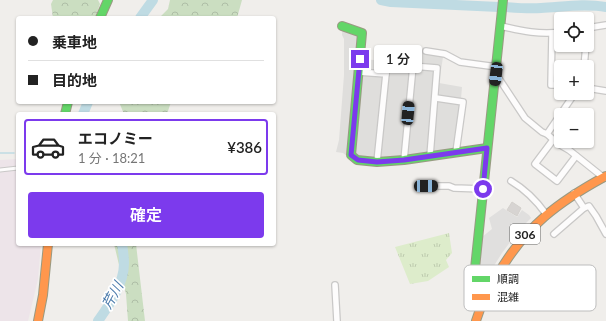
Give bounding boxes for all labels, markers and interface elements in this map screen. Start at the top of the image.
map controls [554,12,594,148]
button: locate [554,12,594,52]
text: 乗車地 [52,33,97,51]
callout: 1 分 [374,45,422,73]
route end [351,50,369,68]
text: 1 分 [386,51,410,67]
button: + [554,60,594,100]
car [489,61,503,87]
text: 目的地 [52,71,97,89]
car [401,101,415,125]
button: − [554,108,594,148]
icon: car [30,129,66,165]
text: エコノミー [78,129,153,147]
text: ¥386 [227,138,262,156]
text: 1 分 · 18:21 [78,150,145,166]
car [414,180,438,192]
route start [474,180,492,198]
button: 確定 [28,192,264,238]
road number: 306 [510,224,540,244]
legend [464,265,596,311]
text: 順調 [497,272,519,285]
water label: 芹川 [98,277,127,311]
text: 混雑 [497,290,519,303]

